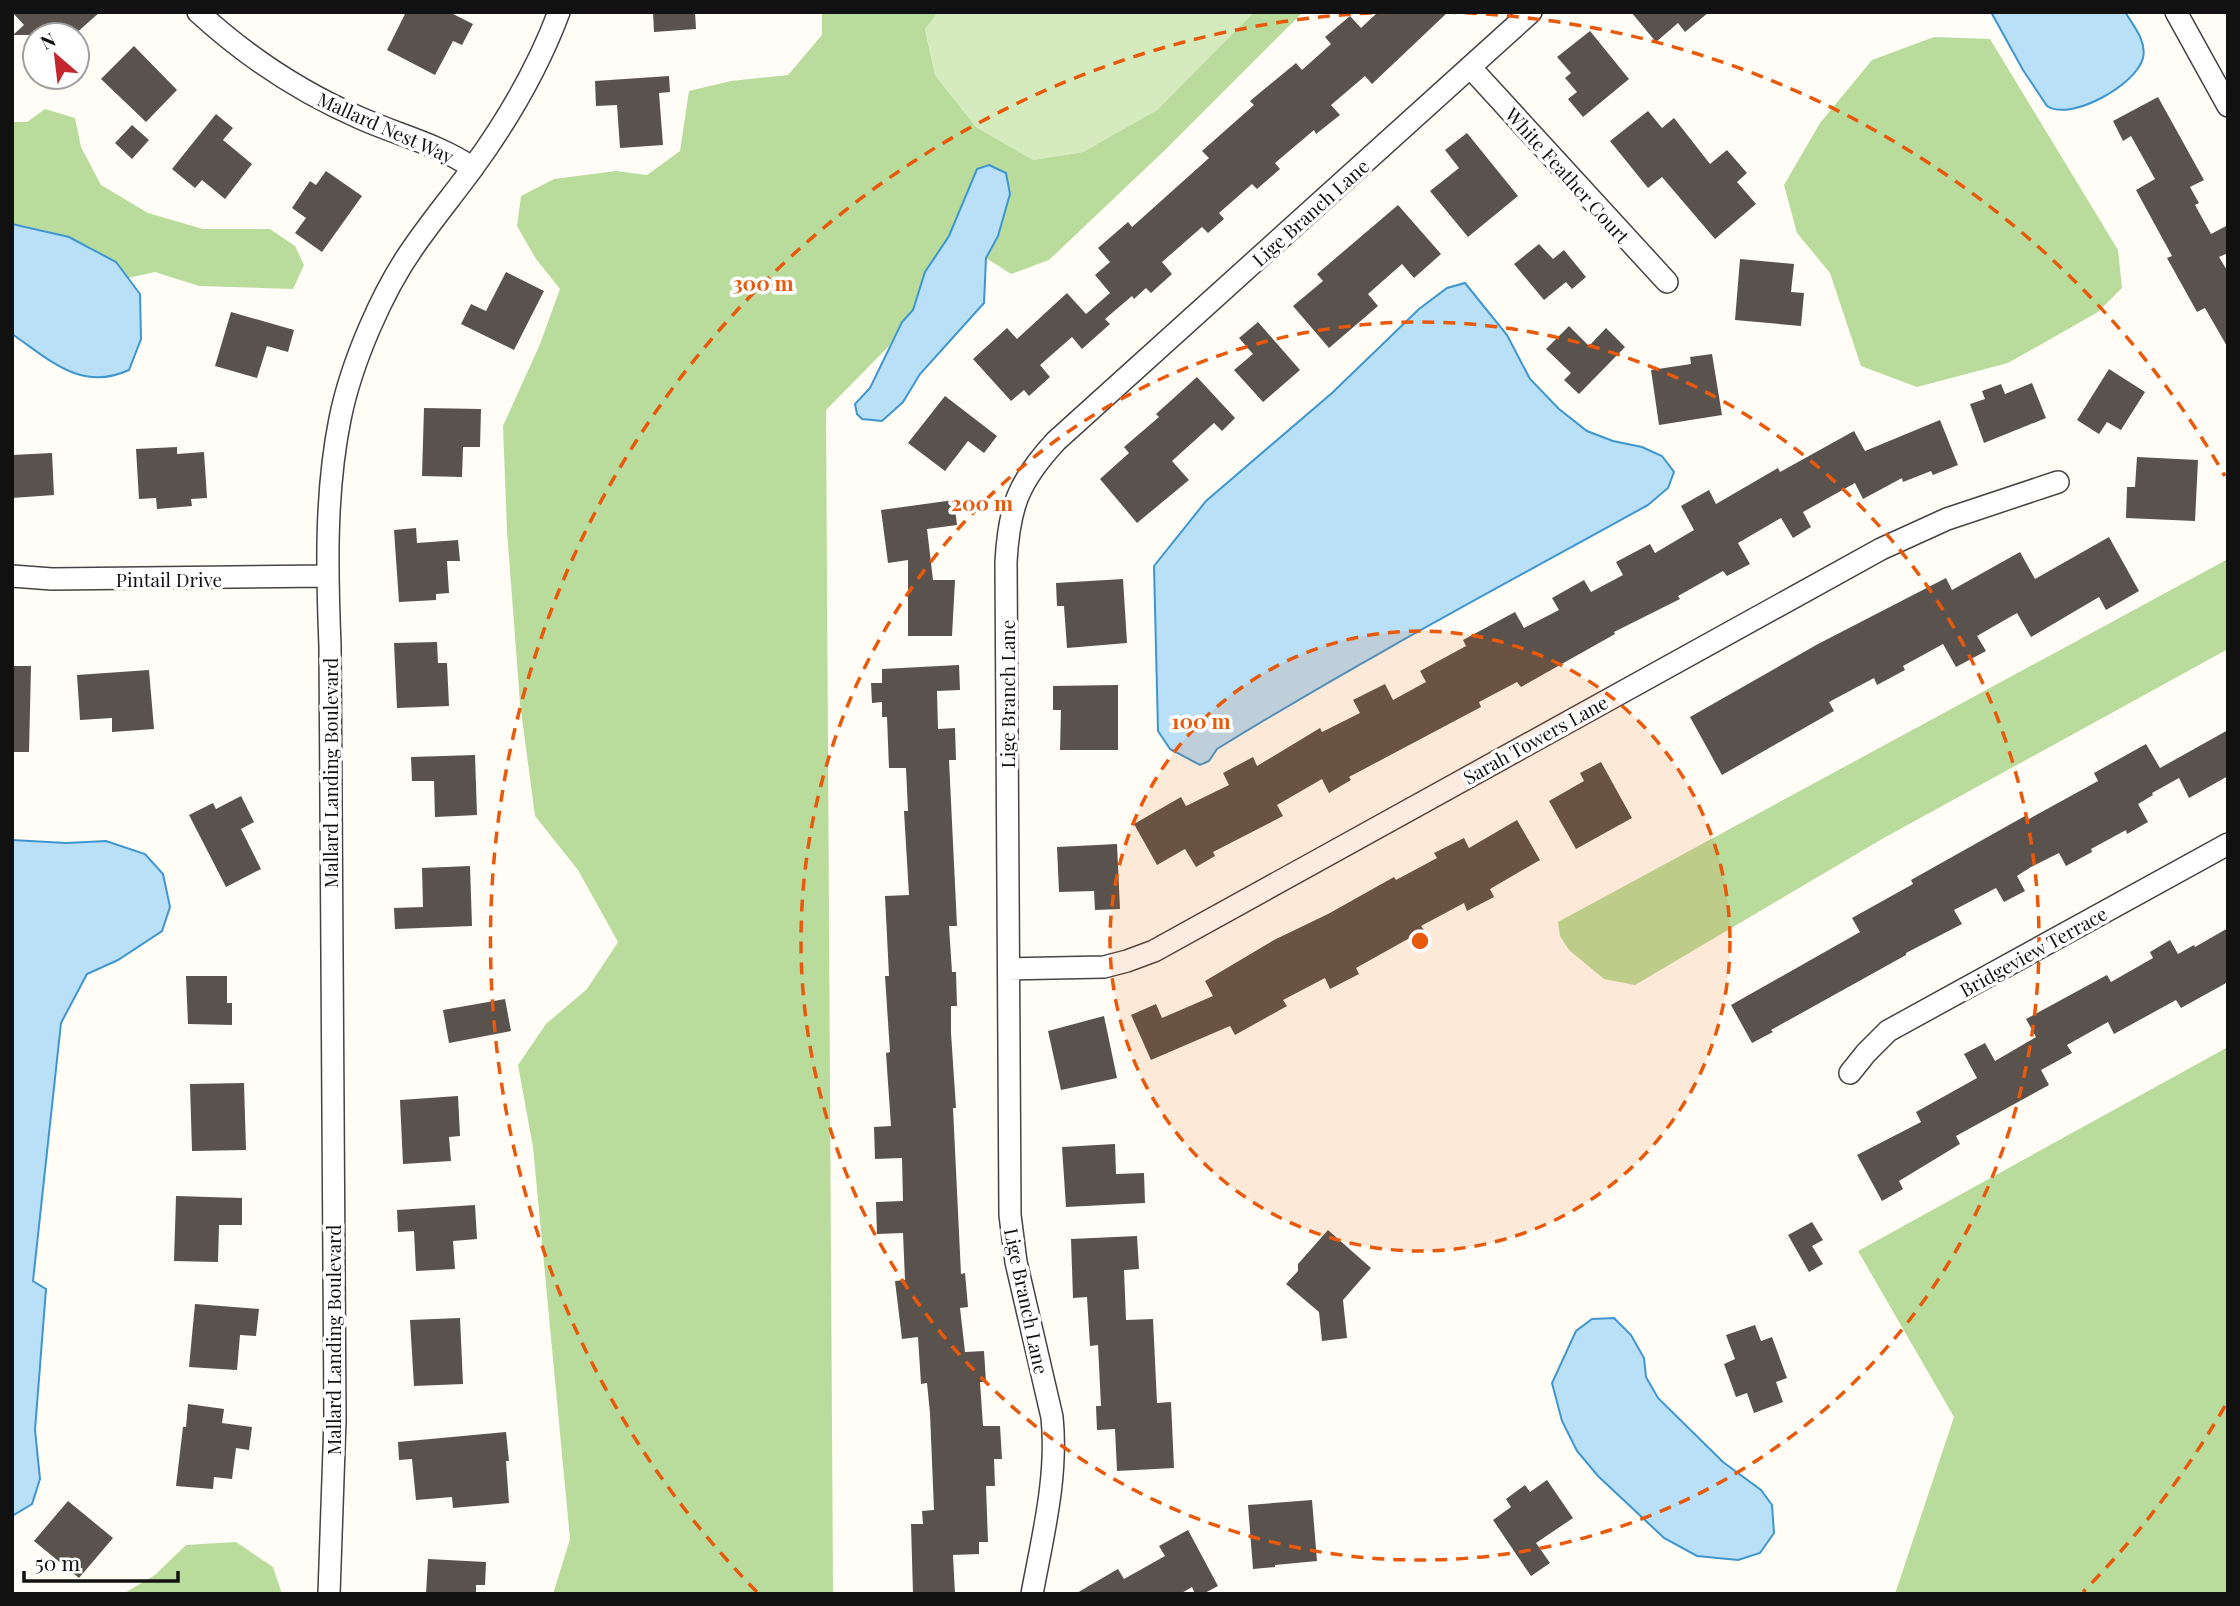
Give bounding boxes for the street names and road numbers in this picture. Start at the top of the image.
street label: Mallard Nest Way [314,85,459,169]
street label: White Feather Court [1499,101,1636,249]
street label: Lige Branch Lane [1246,153,1374,271]
street label: Pintail Drive [116,566,222,592]
street label: Lige Branch Lane [994,620,1020,768]
street label: Mallard Landing Boulevard [317,658,343,888]
street label: Sarah Towers Lane [1458,688,1612,790]
street label: Bridgeview Terrace [1955,900,2111,1002]
street label: Mallard Landing Boulevard [320,1225,346,1455]
street label: Lige Branch Lane [999,1226,1055,1376]

